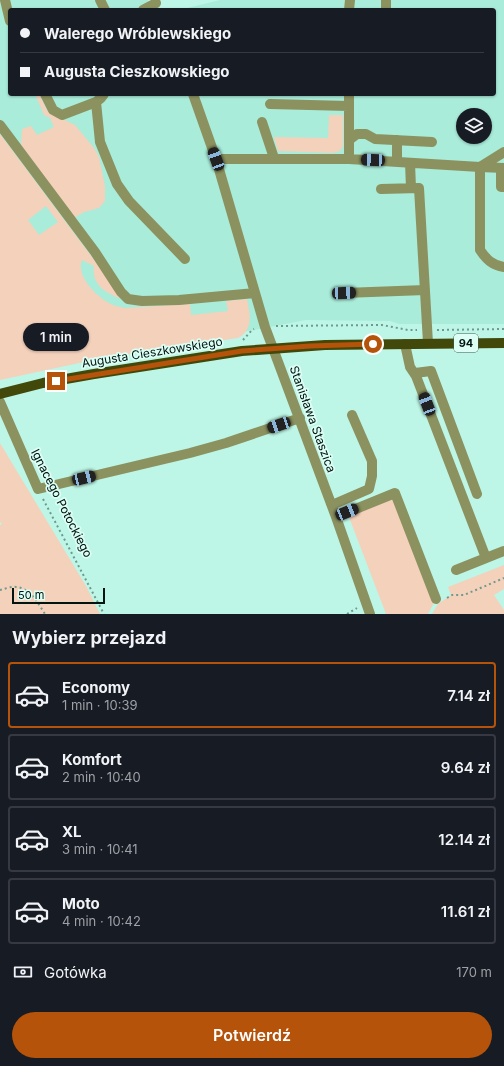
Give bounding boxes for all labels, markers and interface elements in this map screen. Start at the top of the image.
text: Walerego Wróblewskiego [44,24,231,43]
text: Augusta Cieszkowskiego [44,62,230,81]
map controls [456,108,492,144]
button: layers [456,108,492,144]
car [206,146,226,172]
car [361,154,385,166]
car [332,287,356,299]
callout: 1 min [23,323,89,351]
text: 1 min [40,329,72,345]
street label: Augusta Cieszkowskiego [81,333,223,371]
road number: 94 [454,334,478,352]
route start [364,335,382,353]
street label: Stanisława Staszica [287,364,339,474]
route end [47,372,65,390]
car [417,391,437,417]
car [266,415,292,435]
street label: Ignacego Potockiego [28,446,96,560]
car [71,469,97,487]
car [334,502,360,522]
scale bar [12,586,105,605]
text: 50 m [18,588,44,602]
text: Wybierz przejazd [12,627,166,648]
icon: car [14,677,50,713]
text: Economy [62,678,130,697]
text: 7.14 zł [447,686,490,705]
text: 1 min · 10:39 [62,697,138,713]
icon: car [14,749,50,785]
text: Komfort [62,750,122,769]
text: 9.64 zł [441,758,490,777]
text: 2 min · 10:40 [62,769,141,785]
icon: car [14,821,50,857]
text: XL [62,822,82,841]
text: 12.14 zł [438,830,490,849]
text: 3 min · 10:41 [62,841,138,857]
icon: car [14,893,50,929]
text: Moto [62,894,100,913]
text: 11.61 zł [441,902,490,921]
text: 4 min · 10:42 [62,913,141,929]
icon: cash [12,961,34,983]
text: Gotówka [44,963,107,982]
text: 170 m [456,964,492,980]
button: Potwierdź [12,1012,492,1058]

